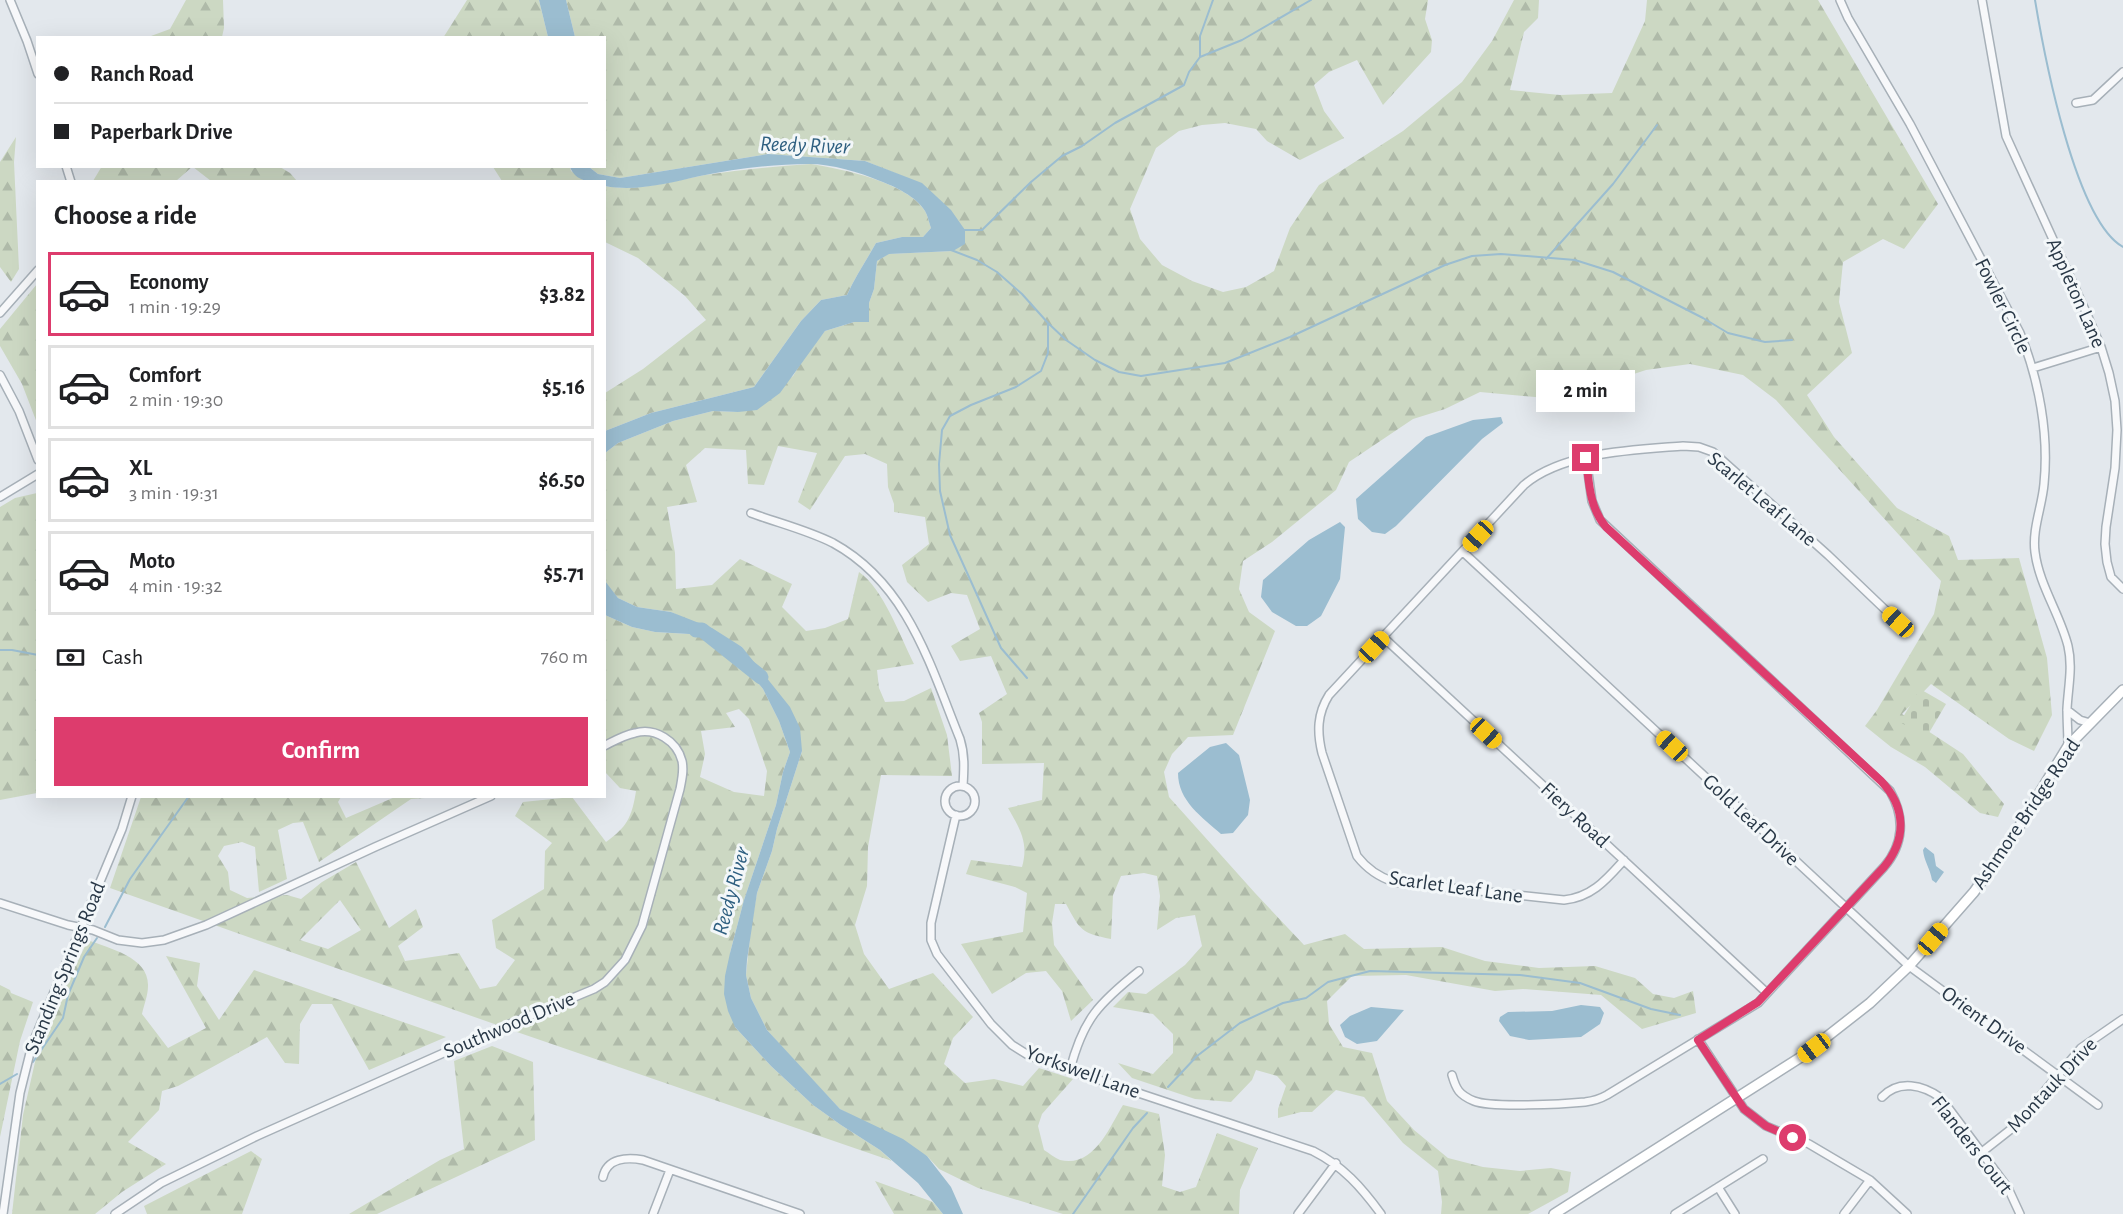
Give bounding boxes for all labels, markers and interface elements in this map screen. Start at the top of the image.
text: Ranch Road [90,63,194,85]
text: Paperbark Drive [90,121,233,143]
water label: Reedy River [760,132,851,158]
text: Choose a ride [54,202,197,229]
street label: Appleton Lane [2043,235,2109,351]
street label: Fowler Circle [1971,255,2035,357]
icon: car [57,267,111,321]
text: Economy [129,271,209,293]
text: $3.82 [539,283,585,305]
text: 1 min · 19:29 [129,297,221,317]
icon: car [57,360,111,414]
text: Comfort [129,364,201,386]
callout: 2 min [1536,371,1636,413]
text: $5.16 [542,376,585,398]
text: 2 min [1563,381,1608,401]
text: 2 min · 19:30 [129,390,223,410]
route end [1572,444,1599,471]
street label: Scarlet Leaf Lane [1704,448,1820,550]
icon: car [57,453,111,507]
text: XL [129,457,152,479]
text: $6.50 [538,469,585,491]
text: 3 min · 19:31 [129,483,219,503]
car [1459,517,1497,555]
icon: car [57,546,111,600]
text: Moto [129,550,175,572]
text: $5.71 [543,562,585,584]
text: 4 min · 19:32 [129,576,222,596]
car [1879,603,1917,641]
car [1355,628,1393,666]
icon: cash [54,641,87,674]
text: Cash [102,646,143,668]
text: 760 m [540,647,588,667]
car [1467,714,1505,752]
button: Confirm [54,717,588,786]
car [1653,727,1691,765]
street label: Ashmore Bridge Road [1968,735,2084,893]
street label: Gold Leaf Drive [1699,770,1803,870]
street label: Fiery Road [1537,778,1613,852]
water label: Reedy River [709,844,753,937]
street label: Scarlet Leaf Lane [1388,867,1524,907]
street label: Standing Springs Road [21,879,109,1057]
car [1915,919,1951,959]
street label: Orient Drive [1938,982,2030,1058]
street label: Southwood Drive [440,988,578,1062]
car [1794,1030,1834,1066]
street label: Montauk Drive [2003,1034,2101,1136]
street label: Yorkswell Lane [1023,1042,1143,1102]
street label: Flanders Court [1927,1092,2017,1198]
route start [1779,1124,1806,1151]

